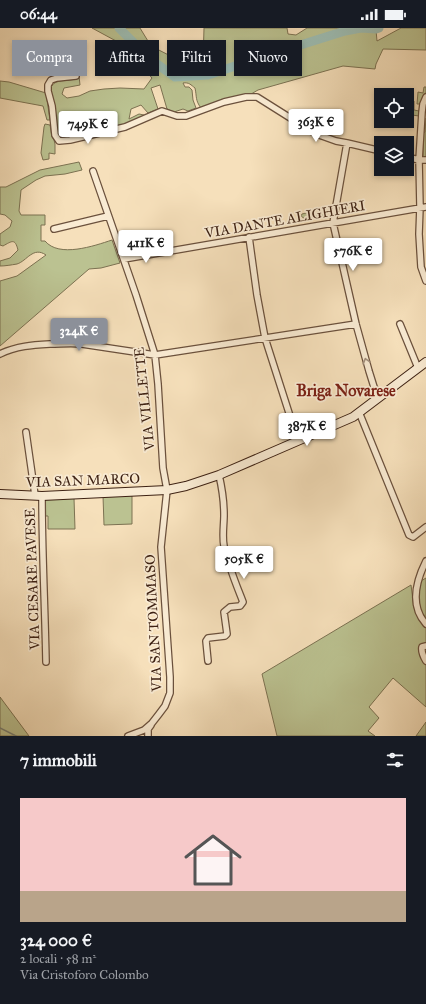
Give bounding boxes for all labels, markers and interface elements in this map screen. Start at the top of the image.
text: 06:44 [20,5,57,23]
chip: Compra [12,40,87,76]
chip: Affitta [95,40,159,76]
chip: Filtri [167,40,226,76]
chip: Nuovo [234,40,302,76]
map controls [374,88,414,176]
button: locate [374,88,414,128]
pin: 363K € [283,109,349,143]
pin: 749K € [55,111,121,145]
text: 363K € [298,114,334,130]
text: 749K € [68,116,108,132]
button: layers [374,136,414,176]
street label: VIA DANTE ALIGHIERI [203,197,367,242]
pin: 411K € [113,230,179,264]
text: 411K € [127,235,165,251]
pin: 576K € [320,238,386,272]
text: 576K € [333,243,373,259]
pin: 324K € [46,318,112,352]
text: 324K € [60,323,98,339]
street label: VIA VILLETTE [131,346,158,453]
one-way arrow [362,358,371,365]
district label: Briga Novarese [296,381,396,401]
pin: 387K € [274,413,340,447]
text: 387K € [288,418,326,434]
street label: VIA SAN MARCO [25,470,140,491]
street label: VIA CESARE PAVESE [22,508,44,651]
pin: 505K € [211,546,277,580]
text: 505K € [224,551,264,567]
street label: VIA SAN TOMMASO [141,554,166,693]
icon: filters [384,749,406,771]
text: 7 immobili [20,750,97,771]
icon: home [177,824,249,896]
text: 324 000 € [20,930,92,951]
text: 2 locali · 58 m² [20,951,96,967]
text: Via Cristoforo Colombo [20,967,149,983]

